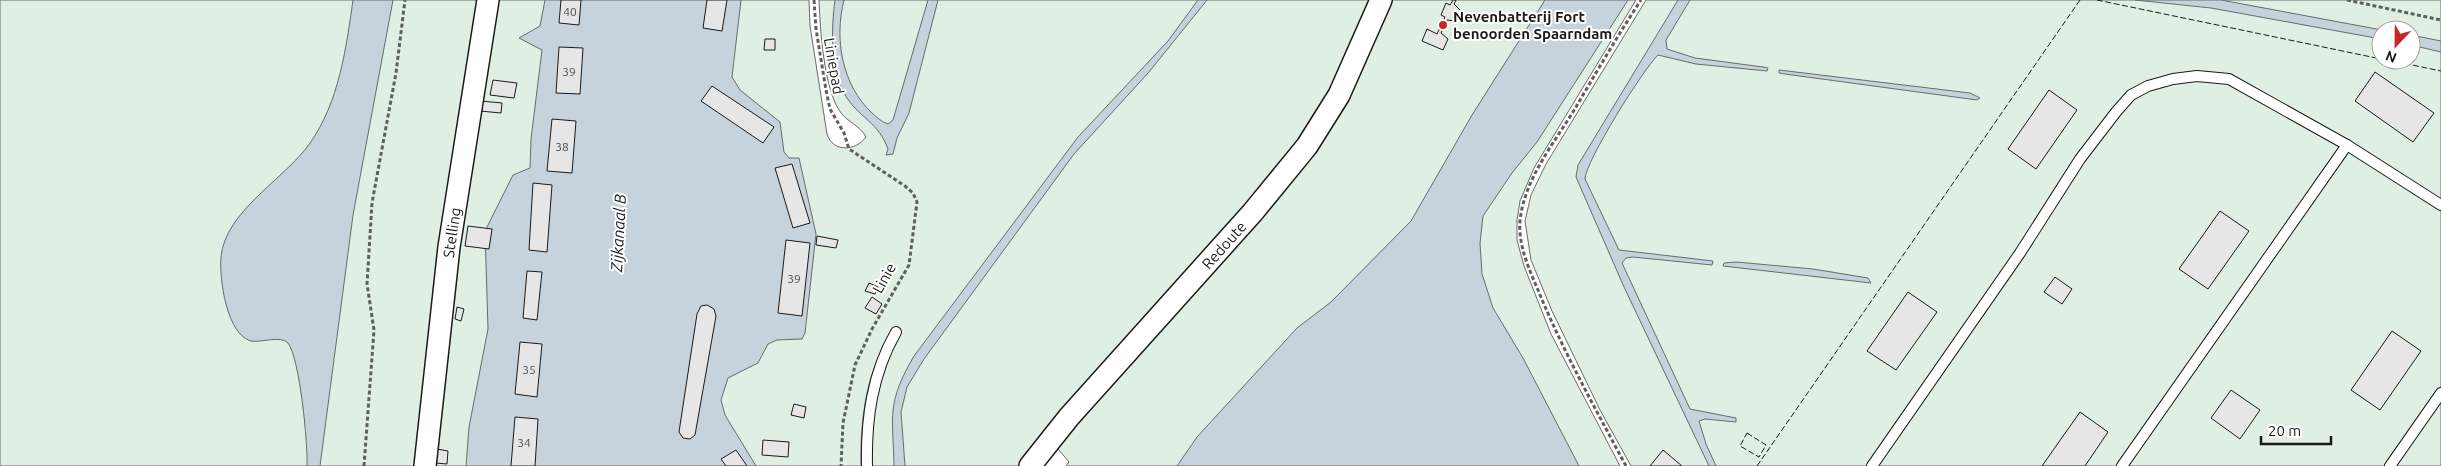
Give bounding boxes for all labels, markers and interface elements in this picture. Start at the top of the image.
house number: 40 [563,5,577,18]
place label: Nevenbatterij Fort benoorden Spaarndam [1453,8,1612,42]
marker: Nevenbatterij Fort benoorden Spaarndam [1437,19,1449,31]
north arrow [2371,20,2421,70]
street label: Liniepad [821,36,847,96]
text: N [2383,48,2399,66]
house number: 39 [562,65,576,78]
house number: 38 [555,140,569,153]
water label: Zijkanaal B [607,193,629,273]
street label: Stelling [439,206,464,259]
street label: Redoute [1198,218,1249,272]
street label: Linie [869,260,899,296]
house number: 39 [787,272,801,285]
house number: 35 [522,363,536,376]
scale bar [2261,414,2331,446]
text: 20 m [2268,422,2301,439]
house number: 34 [517,436,531,449]

